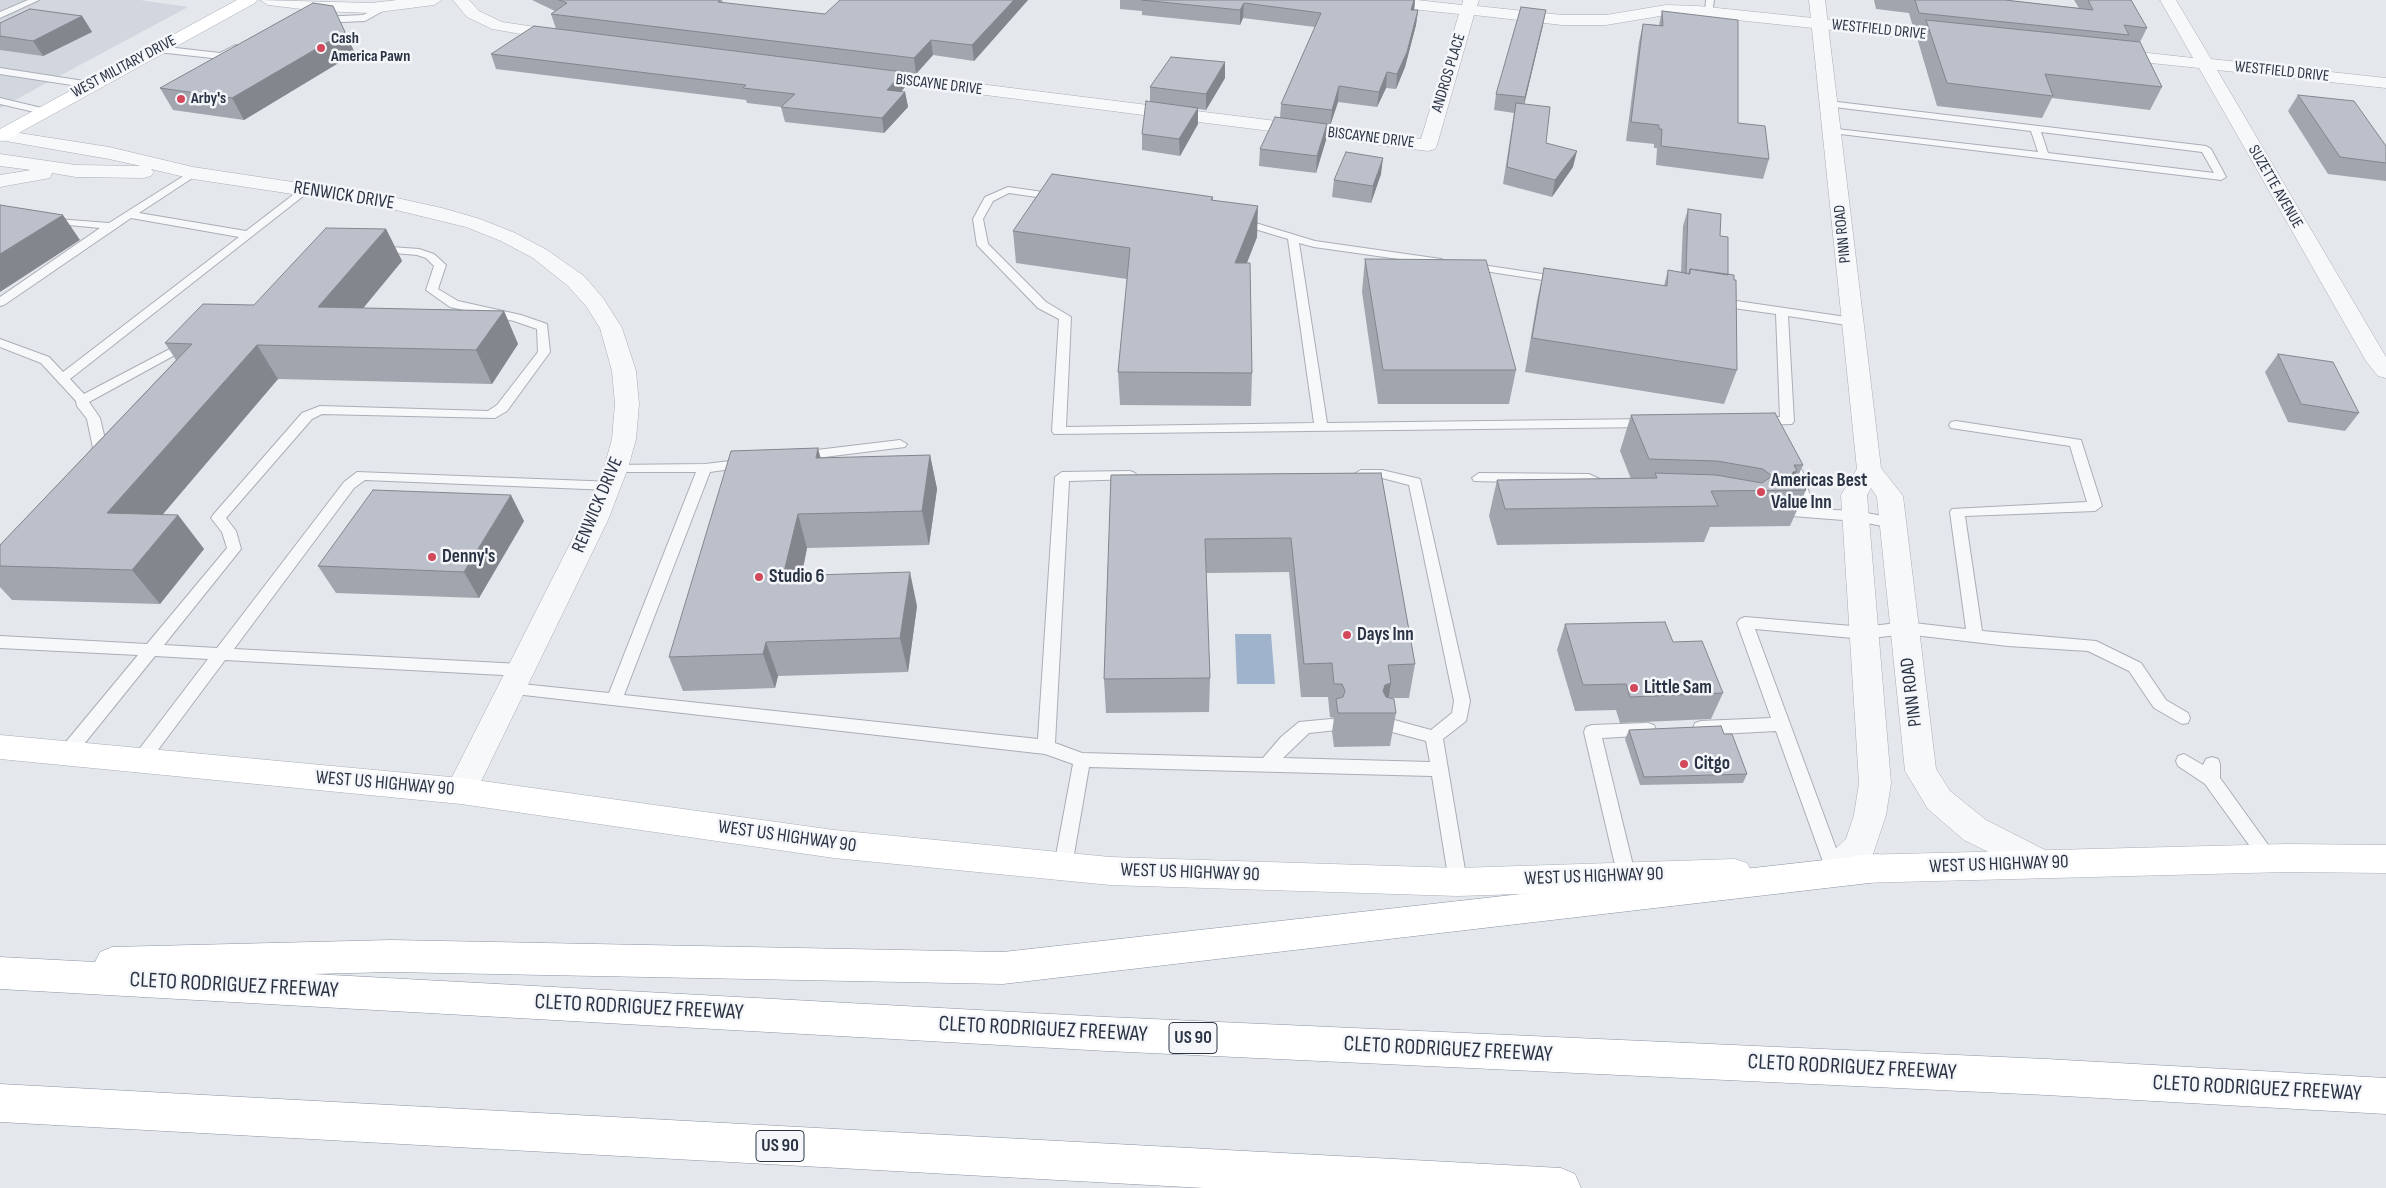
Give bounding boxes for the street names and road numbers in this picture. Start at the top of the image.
street label: WESTFIELD DRIVE [1831,15,1927,45]
street label: WEST MILITARY DRIVE [68,31,180,103]
street label: ANDROS PLACE [1428,31,1470,115]
street label: WESTFIELD DRIVE [2234,57,2330,87]
street label: BISCAYNE DRIVE [894,70,984,100]
street label: BISCAYNE DRIVE [1326,123,1416,153]
street label: SUZETTE AVENUE [2243,142,2307,232]
street label: RENWICK DRIVE [292,177,396,215]
street label: PINN ROAD [1830,204,1856,264]
street label: RENWICK DRIVE [568,454,628,556]
street label: PINN ROAD [1896,656,1928,728]
street label: WEST US HIGHWAY 90 [315,767,455,801]
street label: WEST US HIGHWAY 90 [716,816,858,858]
street label: WEST US HIGHWAY 90 [1929,851,2069,879]
street label: WEST US HIGHWAY 90 [1120,859,1260,887]
street label: WEST US HIGHWAY 90 [1524,863,1664,891]
street label: CLETO RODRIGUEZ FREEWAY [129,967,339,1005]
street label: CLETO RODRIGUEZ FREEWAY [534,989,744,1027]
street label: CLETO RODRIGUEZ FREEWAY [938,1011,1148,1049]
road number: US 90 [1169,1022,1217,1054]
street label: CLETO RODRIGUEZ FREEWAY [1343,1031,1553,1069]
street label: CLETO RODRIGUEZ FREEWAY [1747,1049,1957,1087]
street label: CLETO RODRIGUEZ FREEWAY [2152,1070,2362,1108]
road number: US 90 [756,1130,804,1162]

